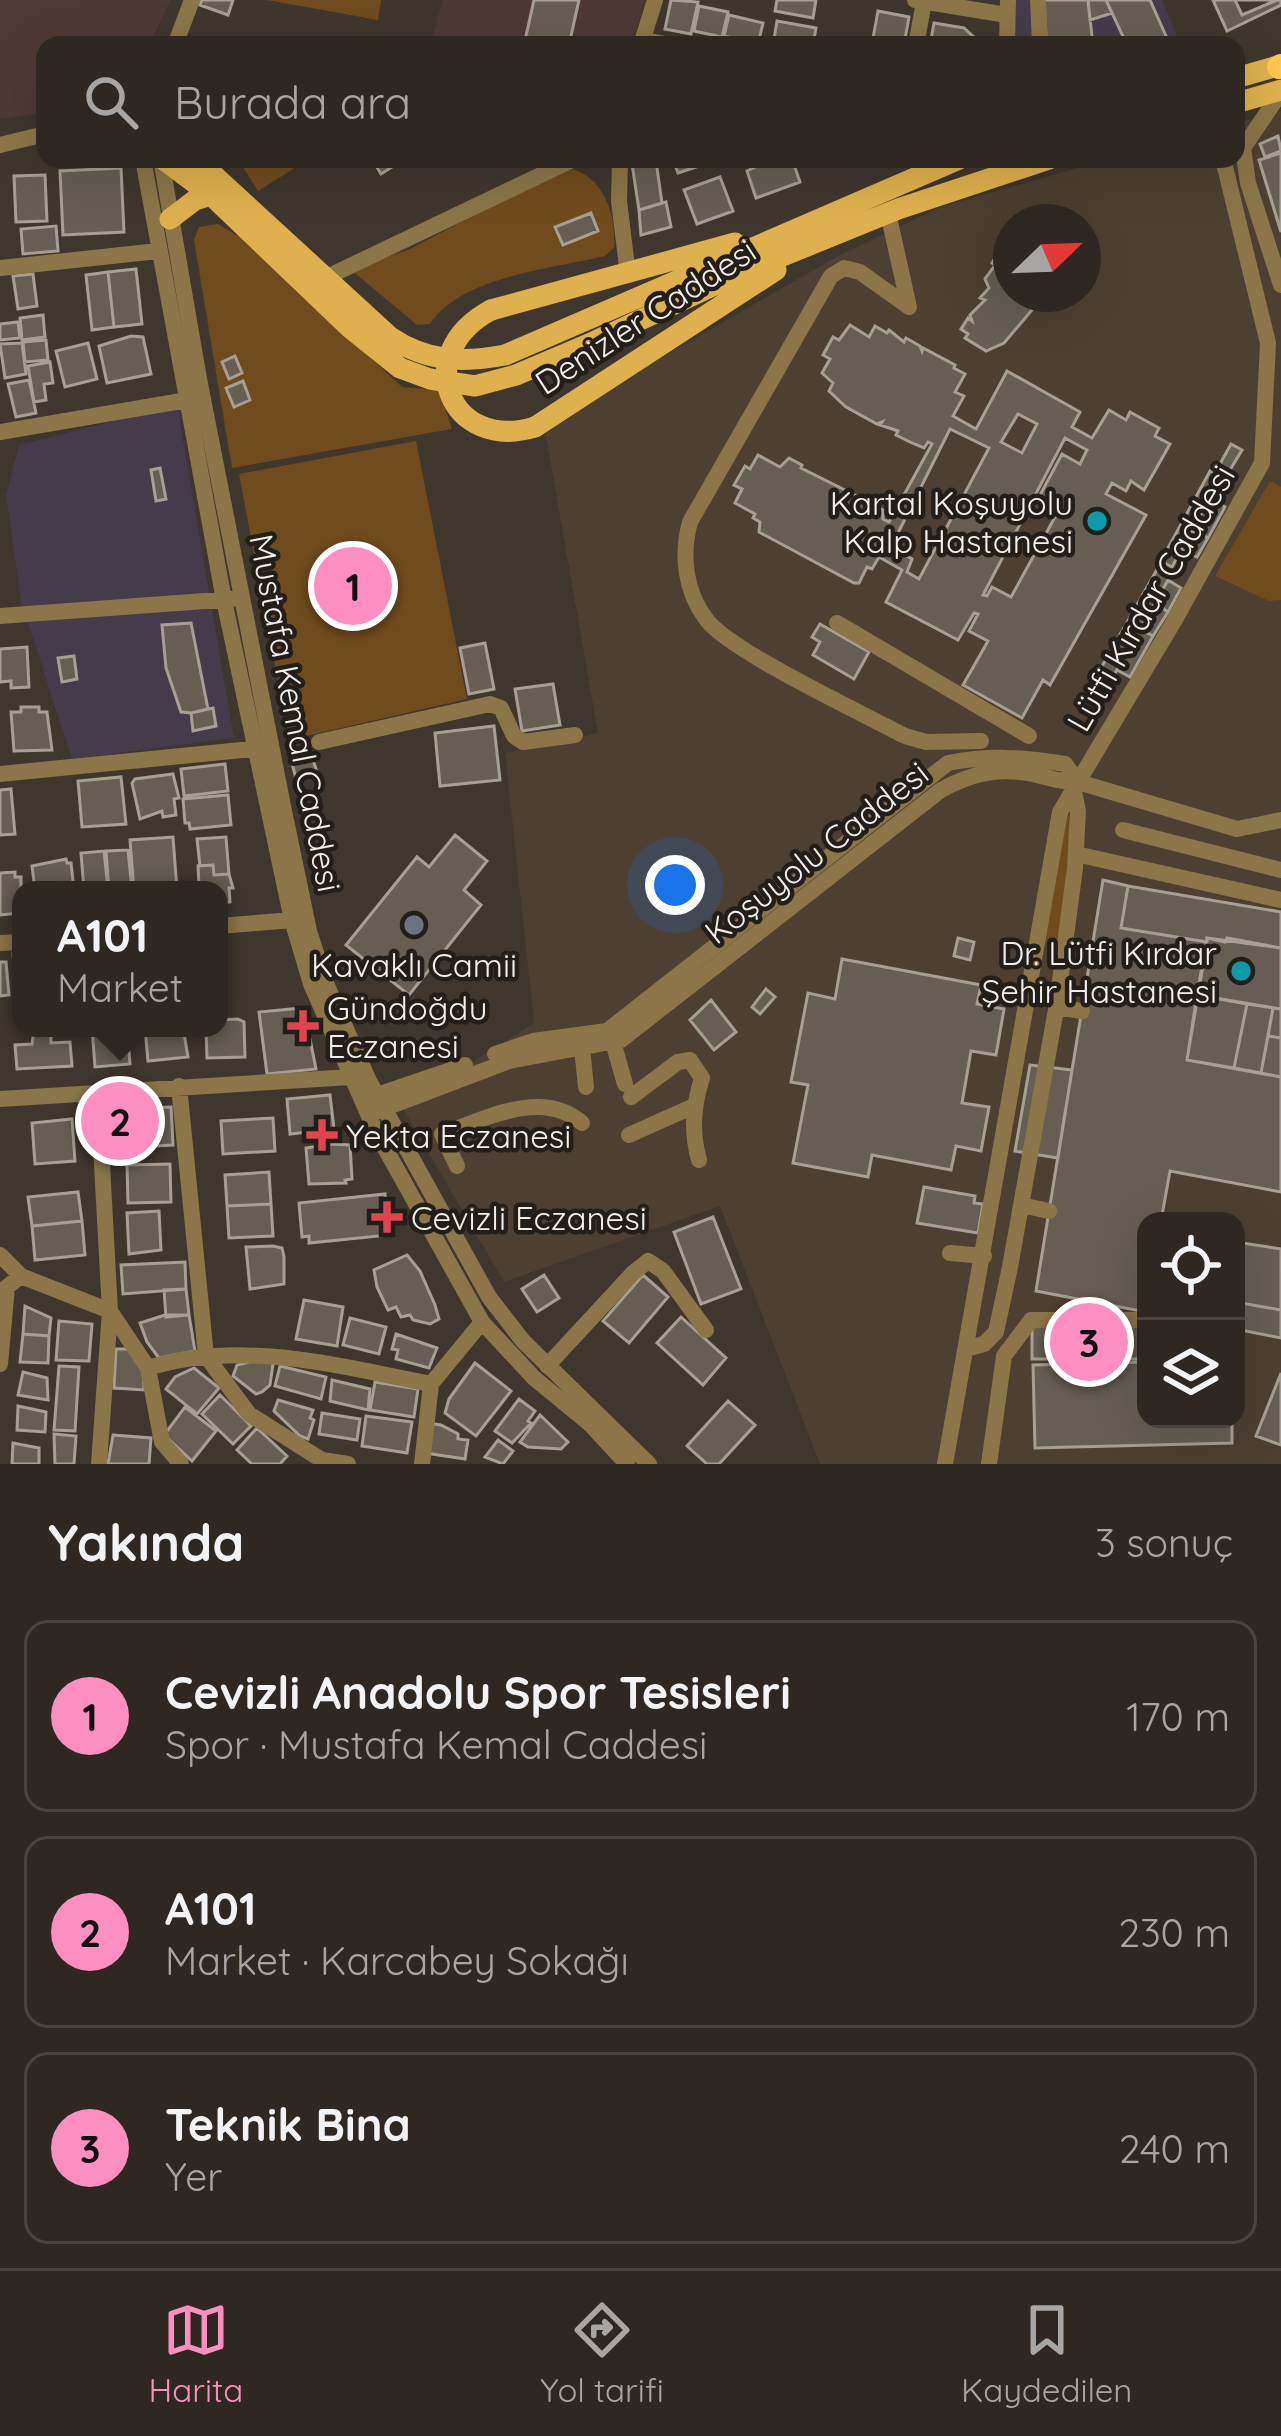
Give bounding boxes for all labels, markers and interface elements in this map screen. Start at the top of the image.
search box [36,36,1245,168]
icon: search [78,69,144,135]
text: Burada ara [174,74,411,130]
north arrow [993,204,1101,312]
street label: Denizler Caddesi [527,229,763,403]
street label: Lütfi Kırdar Caddesi [1057,458,1243,738]
place label: Kartal Koşuyolu Kalp Hastanesi [830,482,1073,561]
marker: Kartal Koşuyolu Kalp Hastanesi [1084,508,1110,534]
street label: Mustafa Kemal Caddesi [241,531,351,895]
pin: 1 [314,541,392,631]
street label: Koşuyolu Caddesi [696,752,936,952]
your location [645,855,705,915]
popup [12,881,228,1037]
text: A101 [57,907,148,963]
marker: Kavaklı Camii [401,912,427,938]
place label: Dr. Lütfi Kırdar Şehir Hastanesi [982,932,1217,1011]
place label: Kavaklı Camii [311,944,517,985]
marker: Dr. Lütfi Kırdar Şehir Hastanesi [1228,958,1254,984]
text: Market [57,963,183,1012]
place label: Gündoğdu Eczanesi [327,987,488,1066]
marker: Gündoğdu Eczanesi [290,1013,316,1039]
pin: 2 [81,1076,159,1166]
place label: Yekta Eczanesi [346,1115,571,1156]
marker: Yekta Eczanesi [309,1122,335,1148]
place label: Cevizli Eczanesi [411,1197,647,1238]
marker: Cevizli Eczanesi [374,1204,400,1230]
map controls [1137,1212,1245,1428]
button: locate [1137,1212,1245,1320]
pin: 3 [1050,1297,1128,1387]
button: layers [1137,1320,1245,1428]
text: Yakında [48,1510,244,1574]
text: 3 sonuç [1095,1518,1233,1567]
text: Cevizli Anadolu Spor Tesisleri [165,1664,791,1720]
text: 1 [82,1692,98,1741]
text: 170 m [1126,1692,1230,1741]
text: Spor · Mustafa Kemal Caddesi [165,1720,707,1769]
text: A101 [165,1880,256,1936]
text: 2 [79,1908,101,1957]
text: 230 m [1119,1908,1230,1957]
text: Market · Karcabey Sokağı [165,1936,629,1985]
text: Teknik Bina [165,2096,411,2152]
text: 3 [80,2124,100,2173]
text: 240 m [1119,2124,1230,2173]
text: Yer [165,2152,222,2201]
tab: Harita [149,2297,243,2410]
tab: Yol tarifi [540,2297,664,2410]
tab: Kaydedilen [961,2297,1132,2410]

